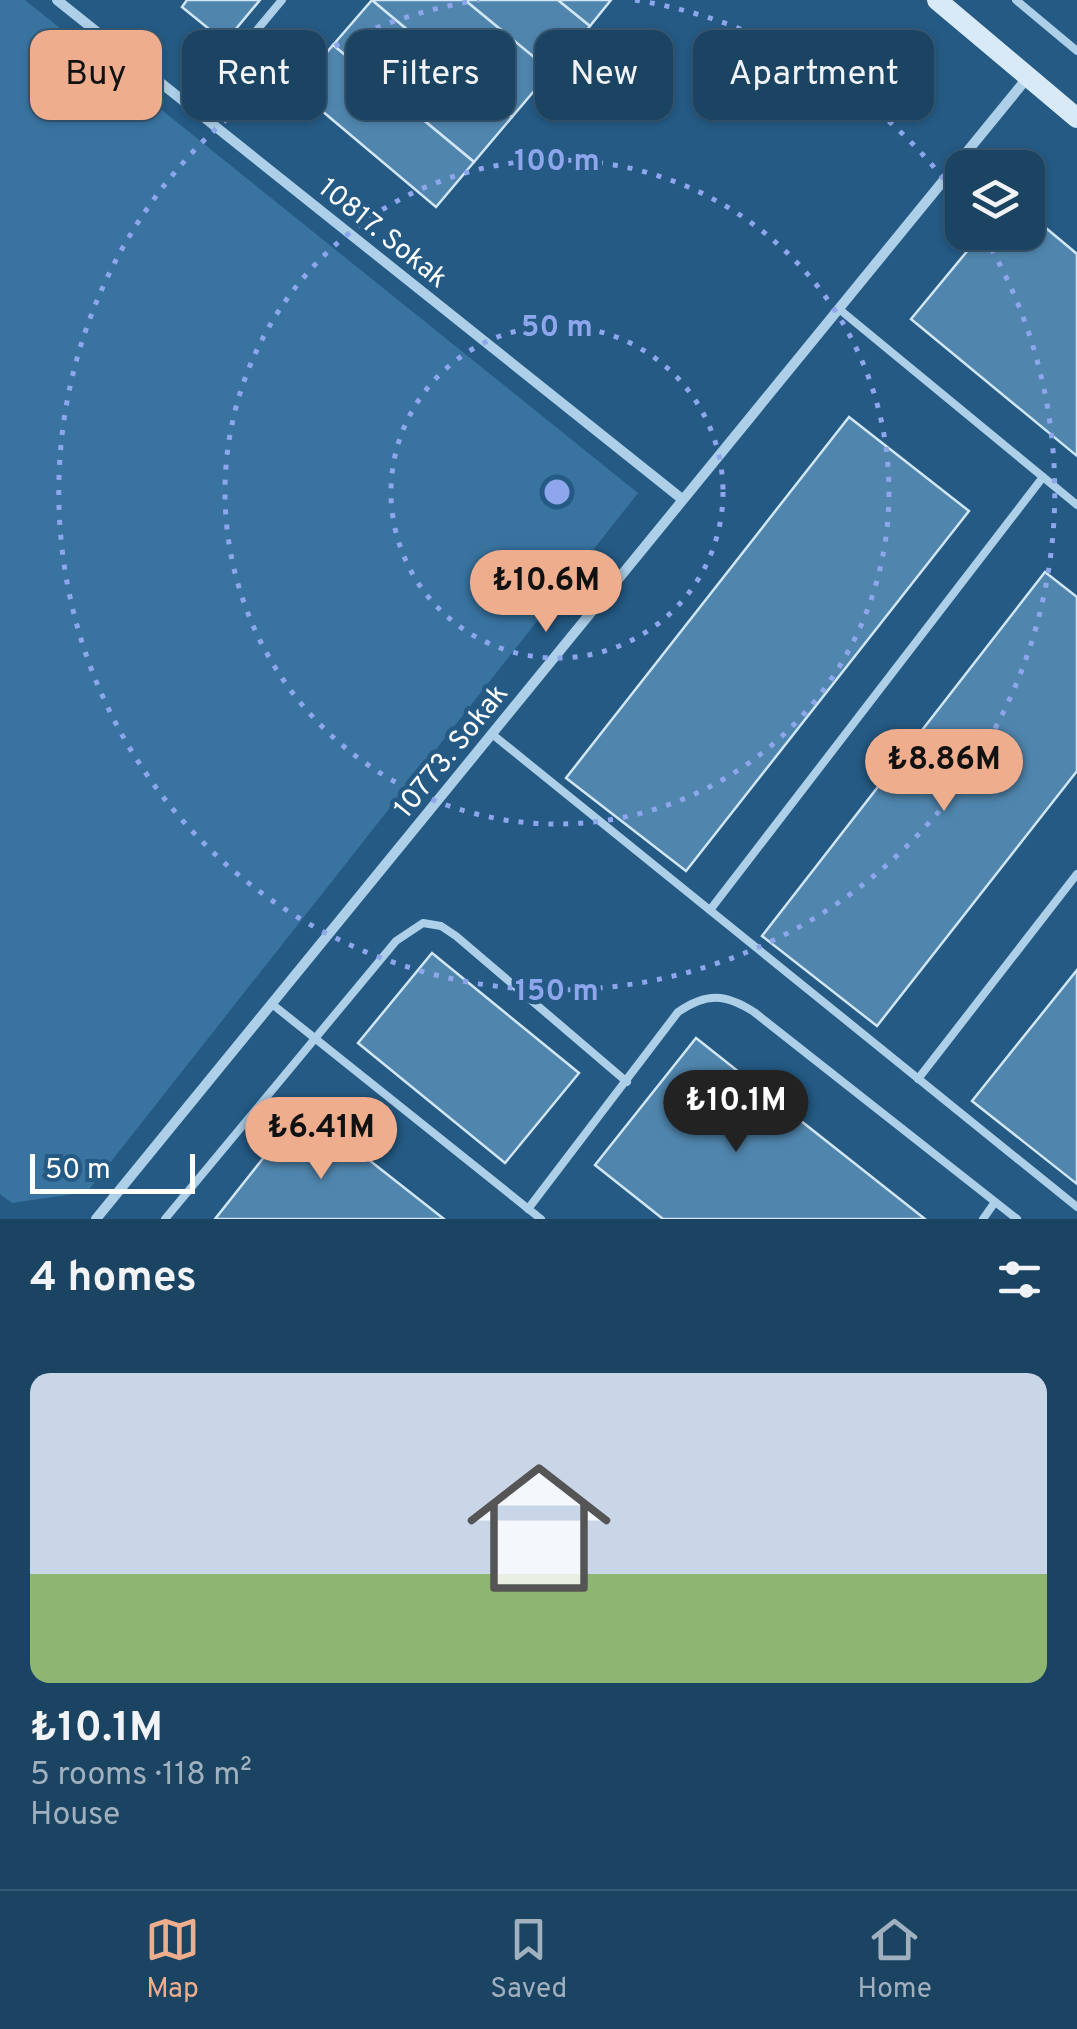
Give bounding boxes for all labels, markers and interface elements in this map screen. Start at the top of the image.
chip: Buy [30,30,162,120]
chip: Rent [182,30,326,120]
chip: Filters [346,30,515,120]
chip: New [535,30,673,120]
chip: Apartment [693,30,934,120]
text: 100 m [514,144,600,181]
map controls [945,150,1045,250]
button: layers [945,150,1045,250]
street label: 10817. Sokak [310,171,454,297]
text: 50 m [521,310,593,347]
centre of rings [539,474,575,510]
pin: ₺10.6M [465,550,627,635]
text: ₺10.6M [492,562,600,602]
street label: 10773. Sokak [387,677,517,826]
pin: ₺8.86M [863,729,1025,814]
text: ₺8.86M [887,741,1001,781]
text: 150 m [515,974,599,1011]
pin: ₺10.1M [655,1070,817,1155]
text: ₺10.1M [685,1082,787,1122]
pin: ₺6.41M [240,1097,402,1182]
text: ₺6.41M [267,1109,375,1149]
scale bar [30,1149,195,1194]
text: 50 m [45,1153,111,1189]
icon: filters [992,1252,1047,1307]
text: 4 homes [30,1253,197,1306]
icon: home [449,1438,629,1618]
text: ₺10.1M [30,1703,163,1756]
text: 5 rooms · 118 m² [30,1756,252,1796]
text: House [30,1796,120,1836]
tab: Map [145,1912,200,2008]
tab: Saved [490,1912,567,2008]
tab: Home [858,1912,932,2008]

